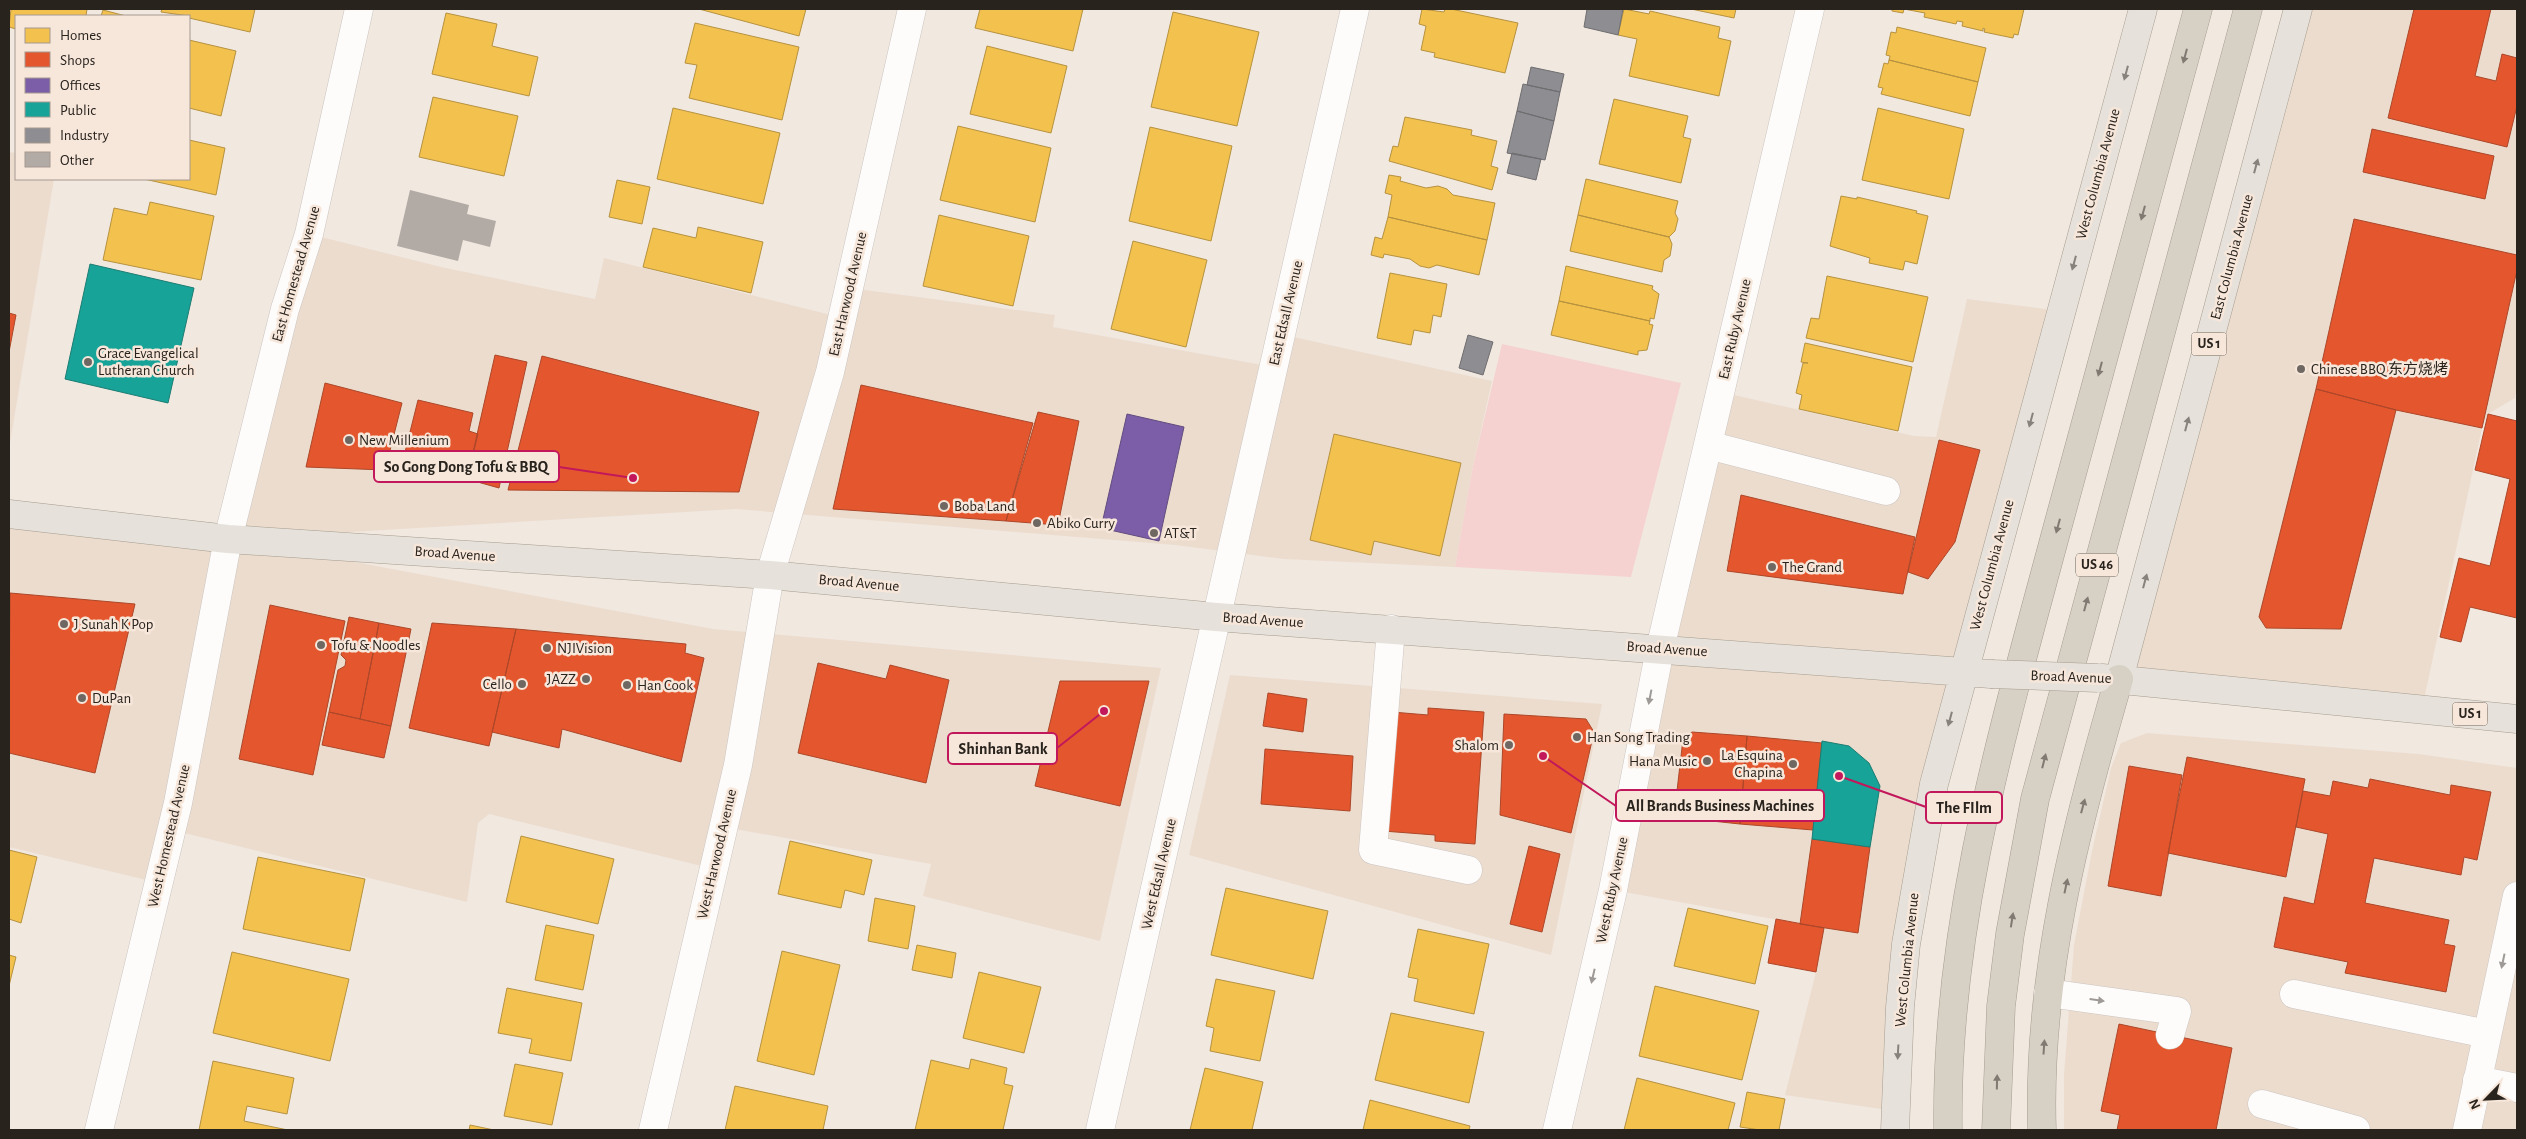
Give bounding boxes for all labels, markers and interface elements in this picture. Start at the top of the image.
legend [15,15,190,180]
text: Homes [60,28,102,43]
one-way arrow [2181,48,2189,63]
text: Shops [60,53,95,68]
one-way arrow [2121,65,2129,80]
text: Offices [60,78,101,93]
text: Public [60,103,96,118]
street label: West Columbia Avenue [2073,107,2123,241]
text: Industry [60,128,109,143]
text: Other [60,153,94,168]
one-way arrow [2252,158,2260,174]
street label: East Columbia Avenue [2208,193,2256,321]
street label: East Homestead Avenue [269,204,323,344]
one-way arrow [2139,205,2147,220]
street label: East Harwood Avenue [826,230,870,358]
one-way arrow [2069,256,2077,271]
street label: East Edsall Avenue [1267,259,1305,367]
street label: East Ruby Avenue [1716,277,1754,381]
road number: US 1 [2192,332,2226,356]
place label: Grace Evangelical Lutheran Church [98,346,199,378]
marker: Grace Evangelical Lutheran Church [82,356,94,368]
place label: Chinese BBQ 东方烧烤 [2311,360,2448,377]
one-way arrow [2096,362,2104,377]
marker: Chinese BBQ 东方烧烤 [2295,363,2307,375]
one-way arrow [2027,413,2035,428]
one-way arrow [2183,417,2191,432]
place label: New Millenium [359,433,449,448]
marker: New Millenium [343,434,355,446]
callout: So Gong Dong Tofu & BBQ [374,451,559,482]
text: So Gong Dong Tofu & BBQ [384,459,550,476]
street label: West Columbia Avenue [1967,498,2017,632]
place label: Boba Land [954,499,1015,514]
marker: Boba Land [938,500,950,512]
place label: Abiko Curry [1047,516,1115,531]
marker: Abiko Curry [1031,517,1043,529]
one-way arrow [2054,519,2062,534]
place label: AT&T [1164,526,1198,541]
marker: AT&T [1148,527,1160,539]
street label: Broad Avenue [414,544,496,564]
road number: US 46 [2076,554,2118,576]
place label: The Grand [1782,560,1842,575]
marker: The Grand [1766,561,1778,573]
street label: Broad Avenue [818,572,900,594]
one-way arrow [2141,574,2149,589]
one-way arrow [2083,596,2091,611]
street label: Broad Avenue [1222,610,1304,630]
place label: J Sunah K Pop [74,617,154,632]
marker: J Sunah K Pop [58,618,70,630]
place label: Tofu & Noodles [331,638,421,653]
marker: Tofu & Noodles [315,639,327,651]
street label: Broad Avenue [1626,639,1708,659]
place label: NJIVision [557,641,612,656]
marker: NJIVision [541,642,553,654]
street label: Broad Avenue [2030,668,2112,686]
place label: JAZZ [547,672,576,687]
marker: JAZZ [580,673,592,685]
place label: Cello [483,677,512,692]
marker: Cello [516,678,528,690]
place label: Han Cook [637,678,693,693]
marker: Han Cook [621,679,633,691]
one-way arrow [1646,689,1654,705]
place label: DuPan [92,691,131,706]
marker: DuPan [76,692,88,704]
road number: US 1 [2452,702,2488,726]
one-way arrow [1946,712,1954,727]
place label: Han Song Trading [1587,730,1691,745]
marker: Han Song Trading [1571,731,1583,743]
callout: Shinhan Bank [948,733,1057,764]
place label: Shalom [1454,738,1499,753]
marker: Shalom [1503,739,1515,751]
text: Shinhan Bank [958,741,1048,757]
place label: La Esquina Chapina [1721,748,1783,780]
one-way arrow [2040,753,2048,768]
place label: Hana Music [1629,754,1697,769]
marker: Hana Music [1701,755,1713,767]
marker: La Esquina Chapina [1787,758,1799,770]
street label: West Homestead Avenue [145,763,193,909]
street label: West Harwood Avenue [695,788,739,920]
callout: All Brands Business Machines [1616,790,1824,821]
callout: The FIlm [1926,792,2002,823]
text: All Brands Business Machines [1626,798,1814,814]
one-way arrow [2080,799,2088,814]
text: The FIlm [1936,800,1992,816]
street label: West Edsall Avenue [1139,817,1179,931]
street label: West Ruby Avenue [1593,835,1631,945]
one-way arrow [2062,877,2070,893]
street label: West Columbia Avenue [1892,892,1922,1028]
one-way arrow [2008,911,2016,927]
one-way arrow [2499,954,2507,969]
one-way arrow [1589,968,1597,983]
one-way arrow [2089,996,2105,1004]
one-way arrow [2040,1038,2048,1054]
one-way arrow [1893,1044,1901,1060]
one-way arrow [1993,1073,2001,1089]
north arrow [2461,1074,2511,1124]
text: N [2467,1097,2483,1111]

